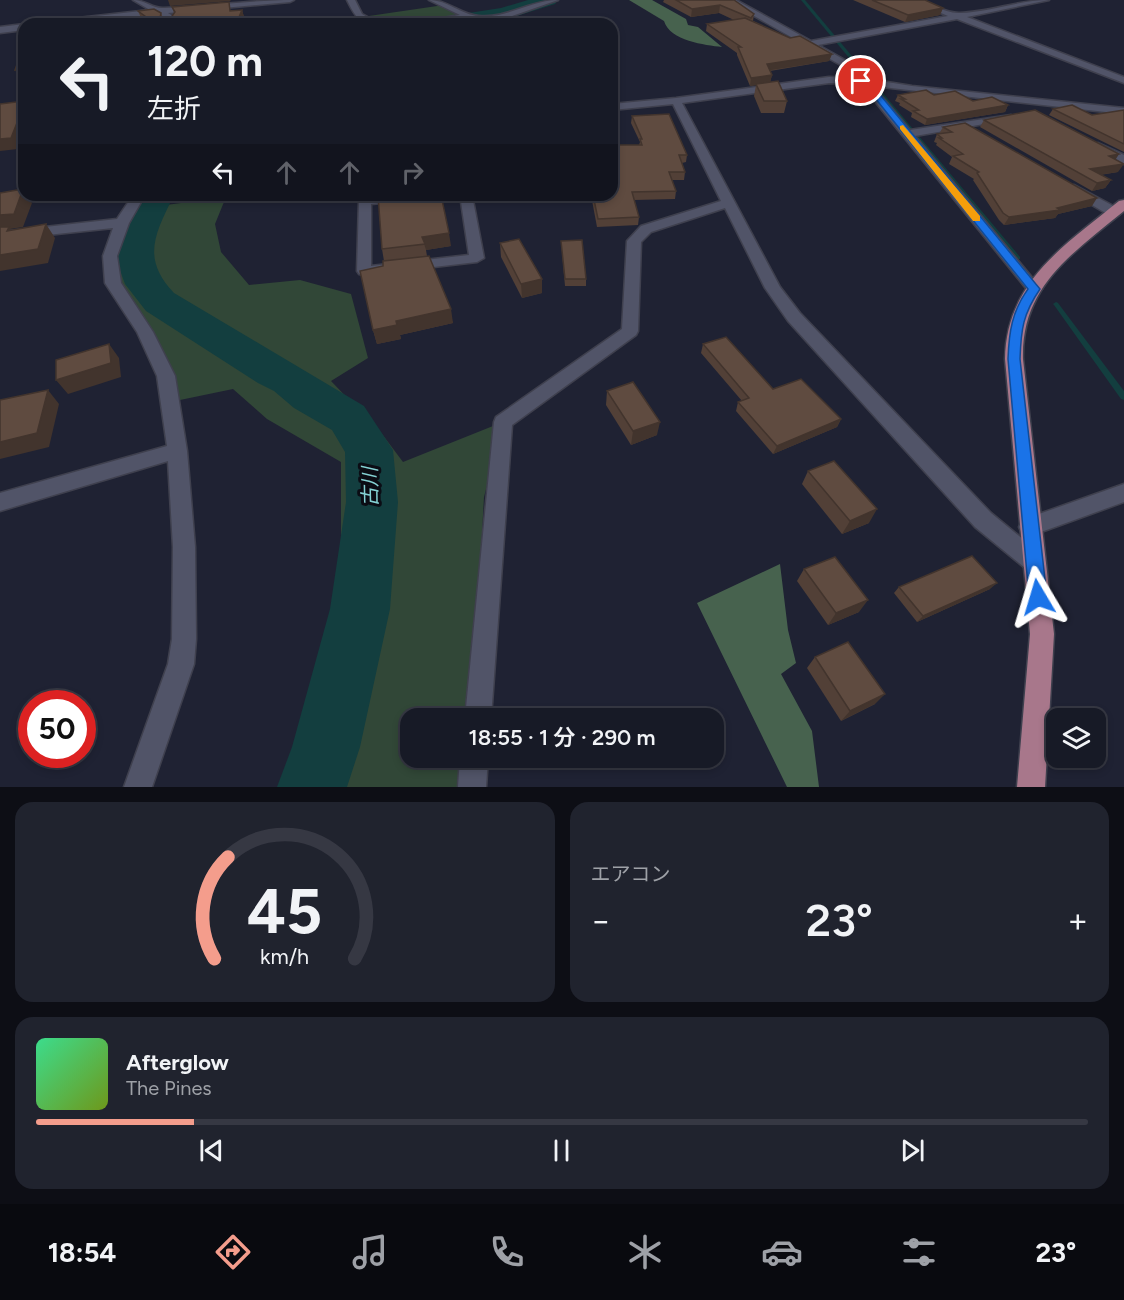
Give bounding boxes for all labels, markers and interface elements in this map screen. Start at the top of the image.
text: 120 m [147,36,263,87]
icon: left [48,42,126,120]
pin [835,55,886,106]
icon: arrive [844,64,877,97]
text: 左折 [147,92,201,125]
icon: left [207,156,240,189]
icon: ahead [270,156,303,189]
icon: ahead [333,156,366,189]
icon: right [396,156,429,189]
water label: 古川 [358,465,382,507]
position arrow [1006,565,1070,629]
speed limit sign: 50 [18,690,96,768]
map controls [1046,708,1106,768]
button: layers [1046,708,1106,768]
text: 18:55 · 1 分 · 290 m [468,724,656,751]
text: エアコン [591,862,671,886]
text: 45 [247,874,323,949]
text: 23° [806,893,873,947]
text: − [591,901,611,940]
text: + [1067,901,1088,940]
text: km/h [260,944,309,969]
text: Afterglow [126,1049,229,1076]
text: The Pines [126,1076,212,1100]
icon: previous [195,1134,228,1167]
icon: pause [545,1134,578,1167]
icon: next [896,1134,929,1167]
icon: directions [212,1231,254,1273]
icon: music [349,1231,391,1273]
icon: phone [486,1231,528,1273]
icon: climate [624,1231,666,1273]
icon: car [761,1231,803,1273]
icon: filters [898,1231,940,1273]
text: 18:54 [48,1236,116,1269]
text: 23° [1035,1236,1076,1269]

